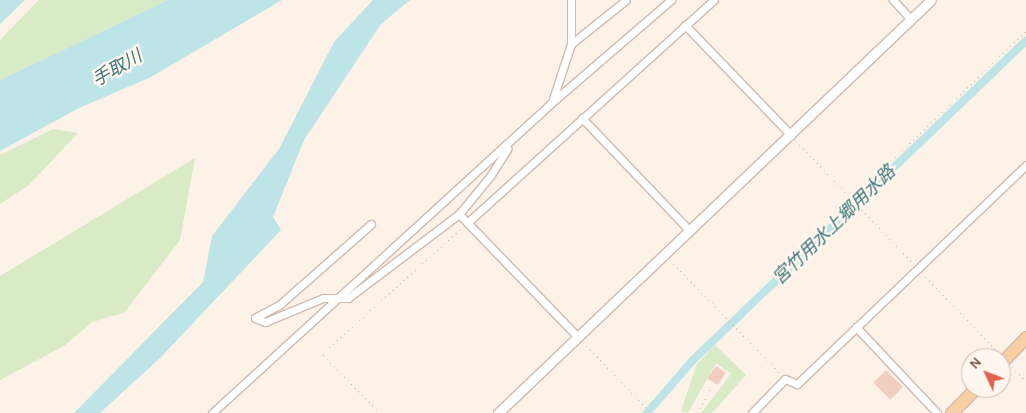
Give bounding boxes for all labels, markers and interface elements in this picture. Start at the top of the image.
water label: 手取川 [88,45,146,91]
water label: 宮竹用水上郷用水路 [768,161,900,289]
north arrow [961,348,1011,398]
text: N [966,354,985,373]

